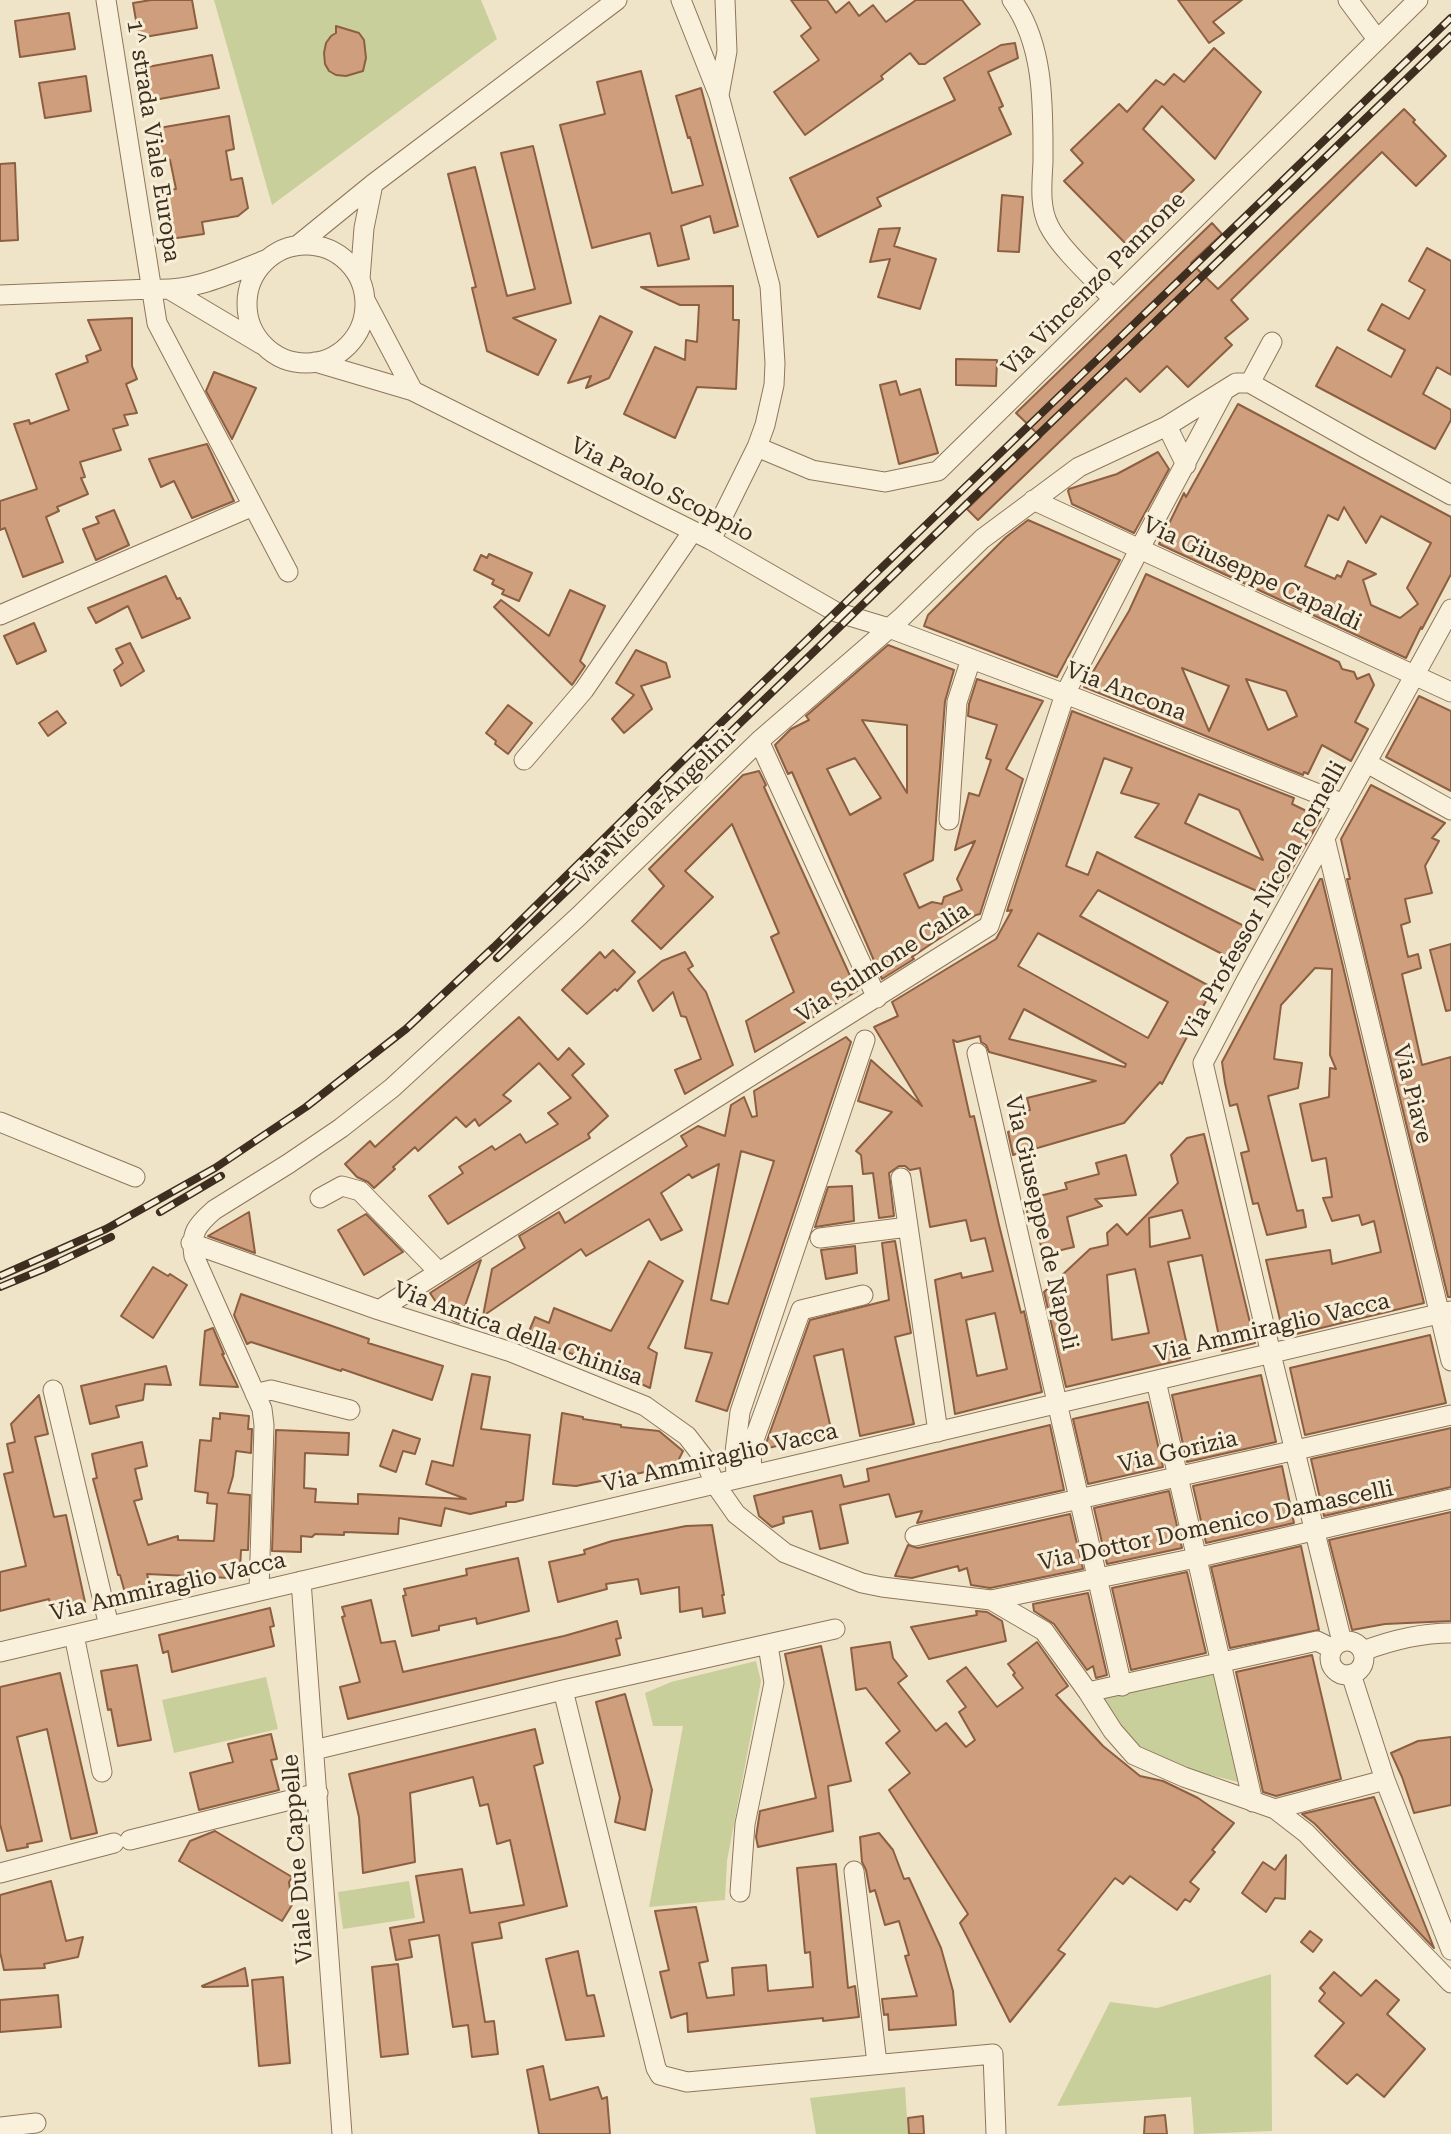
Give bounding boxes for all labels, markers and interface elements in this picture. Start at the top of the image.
street label: 1^ strada Viale Europa [120,18,186,264]
street label: Via Vincenzo Pannone [996,186,1192,382]
street label: Via Paolo Scoppio [566,432,758,548]
street label: Via Giuseppe Capaldi [1138,511,1366,637]
street label: Via Ancona [1062,656,1190,728]
street label: Via Nicola Angelini [569,724,741,892]
street label: Via Professor Nicola Fornelli [1175,756,1353,1046]
street label: Via Sulmone Calia [791,896,975,1030]
street label: Via Piave [1386,1042,1438,1146]
street label: Via Giuseppe de Napoli [998,1093,1084,1353]
street label: Via Antica della Chinisa [389,1276,647,1392]
street label: Via Ammiraglio Vacca [1151,1287,1393,1369]
street label: Via Ammiraglio Vacca [599,1417,841,1499]
street label: Via Gorizia [1116,1425,1240,1479]
street label: Via Dottor Domenico Damascelli [1036,1475,1396,1577]
street label: Via Ammiraglio Vacca [47,1546,289,1628]
street label: Viale Due Cappelle [277,1753,319,1965]

